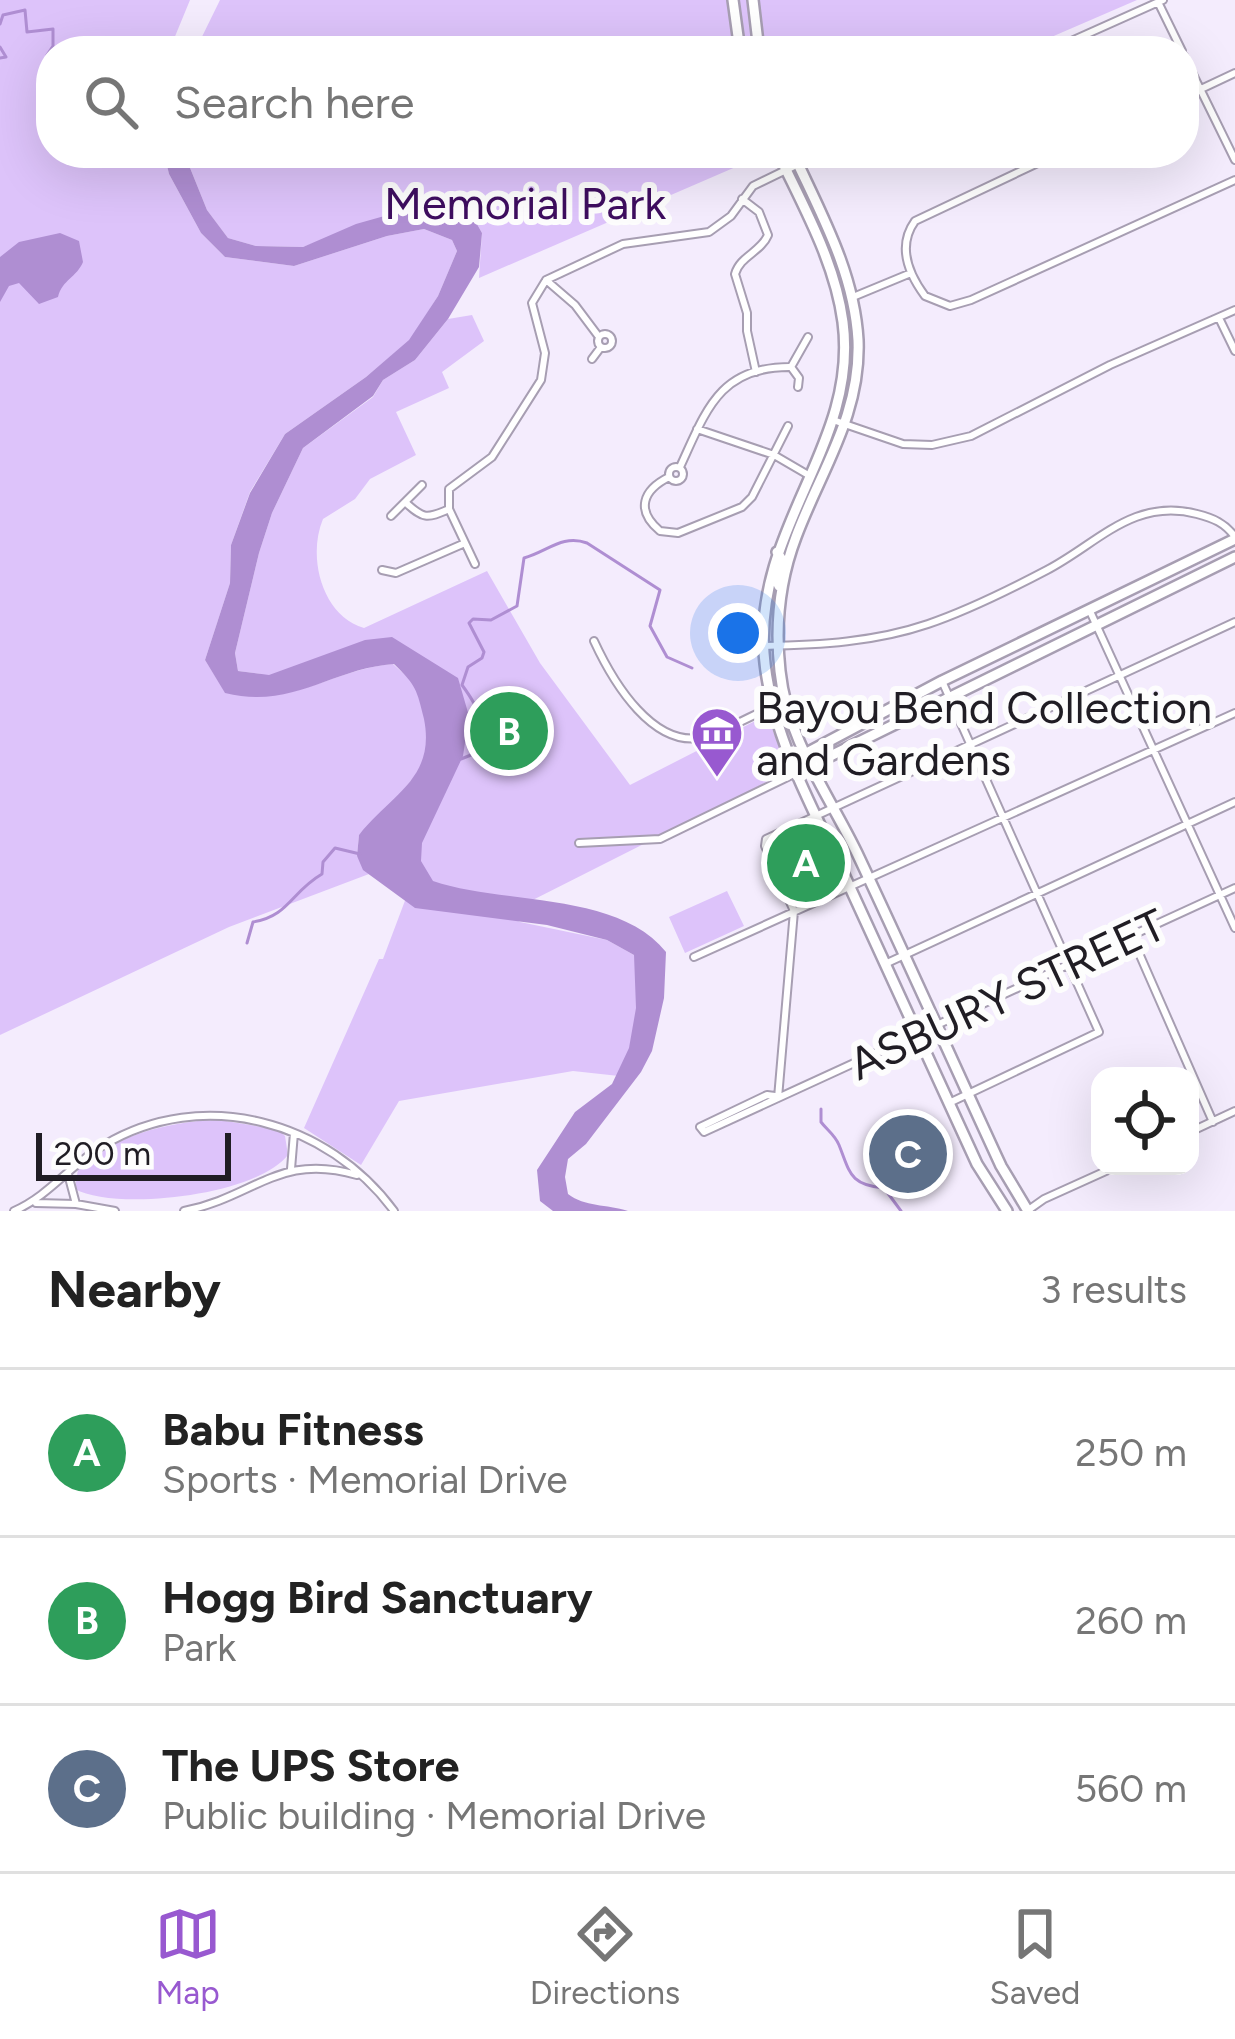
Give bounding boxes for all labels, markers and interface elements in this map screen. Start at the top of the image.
search box [36,36,1199,168]
icon: search [78,69,144,135]
text: Search here [174,75,414,129]
park label: Memorial Park [384,176,666,230]
your location [708,603,768,663]
place label: Bayou Bend Collection and Gardens [756,680,1212,786]
pin: B [470,686,548,776]
museum icon: Bayou Bend Collection and Gardens [689,705,745,779]
pin: A [767,818,845,908]
street label: ASBURY STREET [840,897,1174,1091]
map controls [1091,1067,1199,1175]
button: locate [1091,1067,1199,1175]
pin: C [869,1109,947,1199]
scale bar [36,1127,231,1180]
text: 200 m [54,1134,151,1173]
text: Nearby [48,1259,221,1320]
text: 3 results [1040,1266,1187,1313]
text: Babu Fitness [162,1402,424,1456]
text: A [73,1429,101,1476]
text: 250 m [1075,1429,1187,1476]
text: Sports · Memorial Drive [162,1456,568,1503]
text: Hogg Bird Sanctuary [162,1570,593,1624]
text: B [75,1597,99,1644]
text: 260 m [1075,1597,1187,1644]
text: Park [162,1624,236,1671]
text: The UPS Store [162,1738,460,1792]
text: C [73,1765,101,1812]
text: 560 m [1075,1765,1187,1812]
text: Public building · Memorial Drive [162,1792,706,1839]
tab: Map [155,1901,221,2012]
tab: Directions [530,1901,680,2012]
tab: Saved [989,1901,1080,2012]

